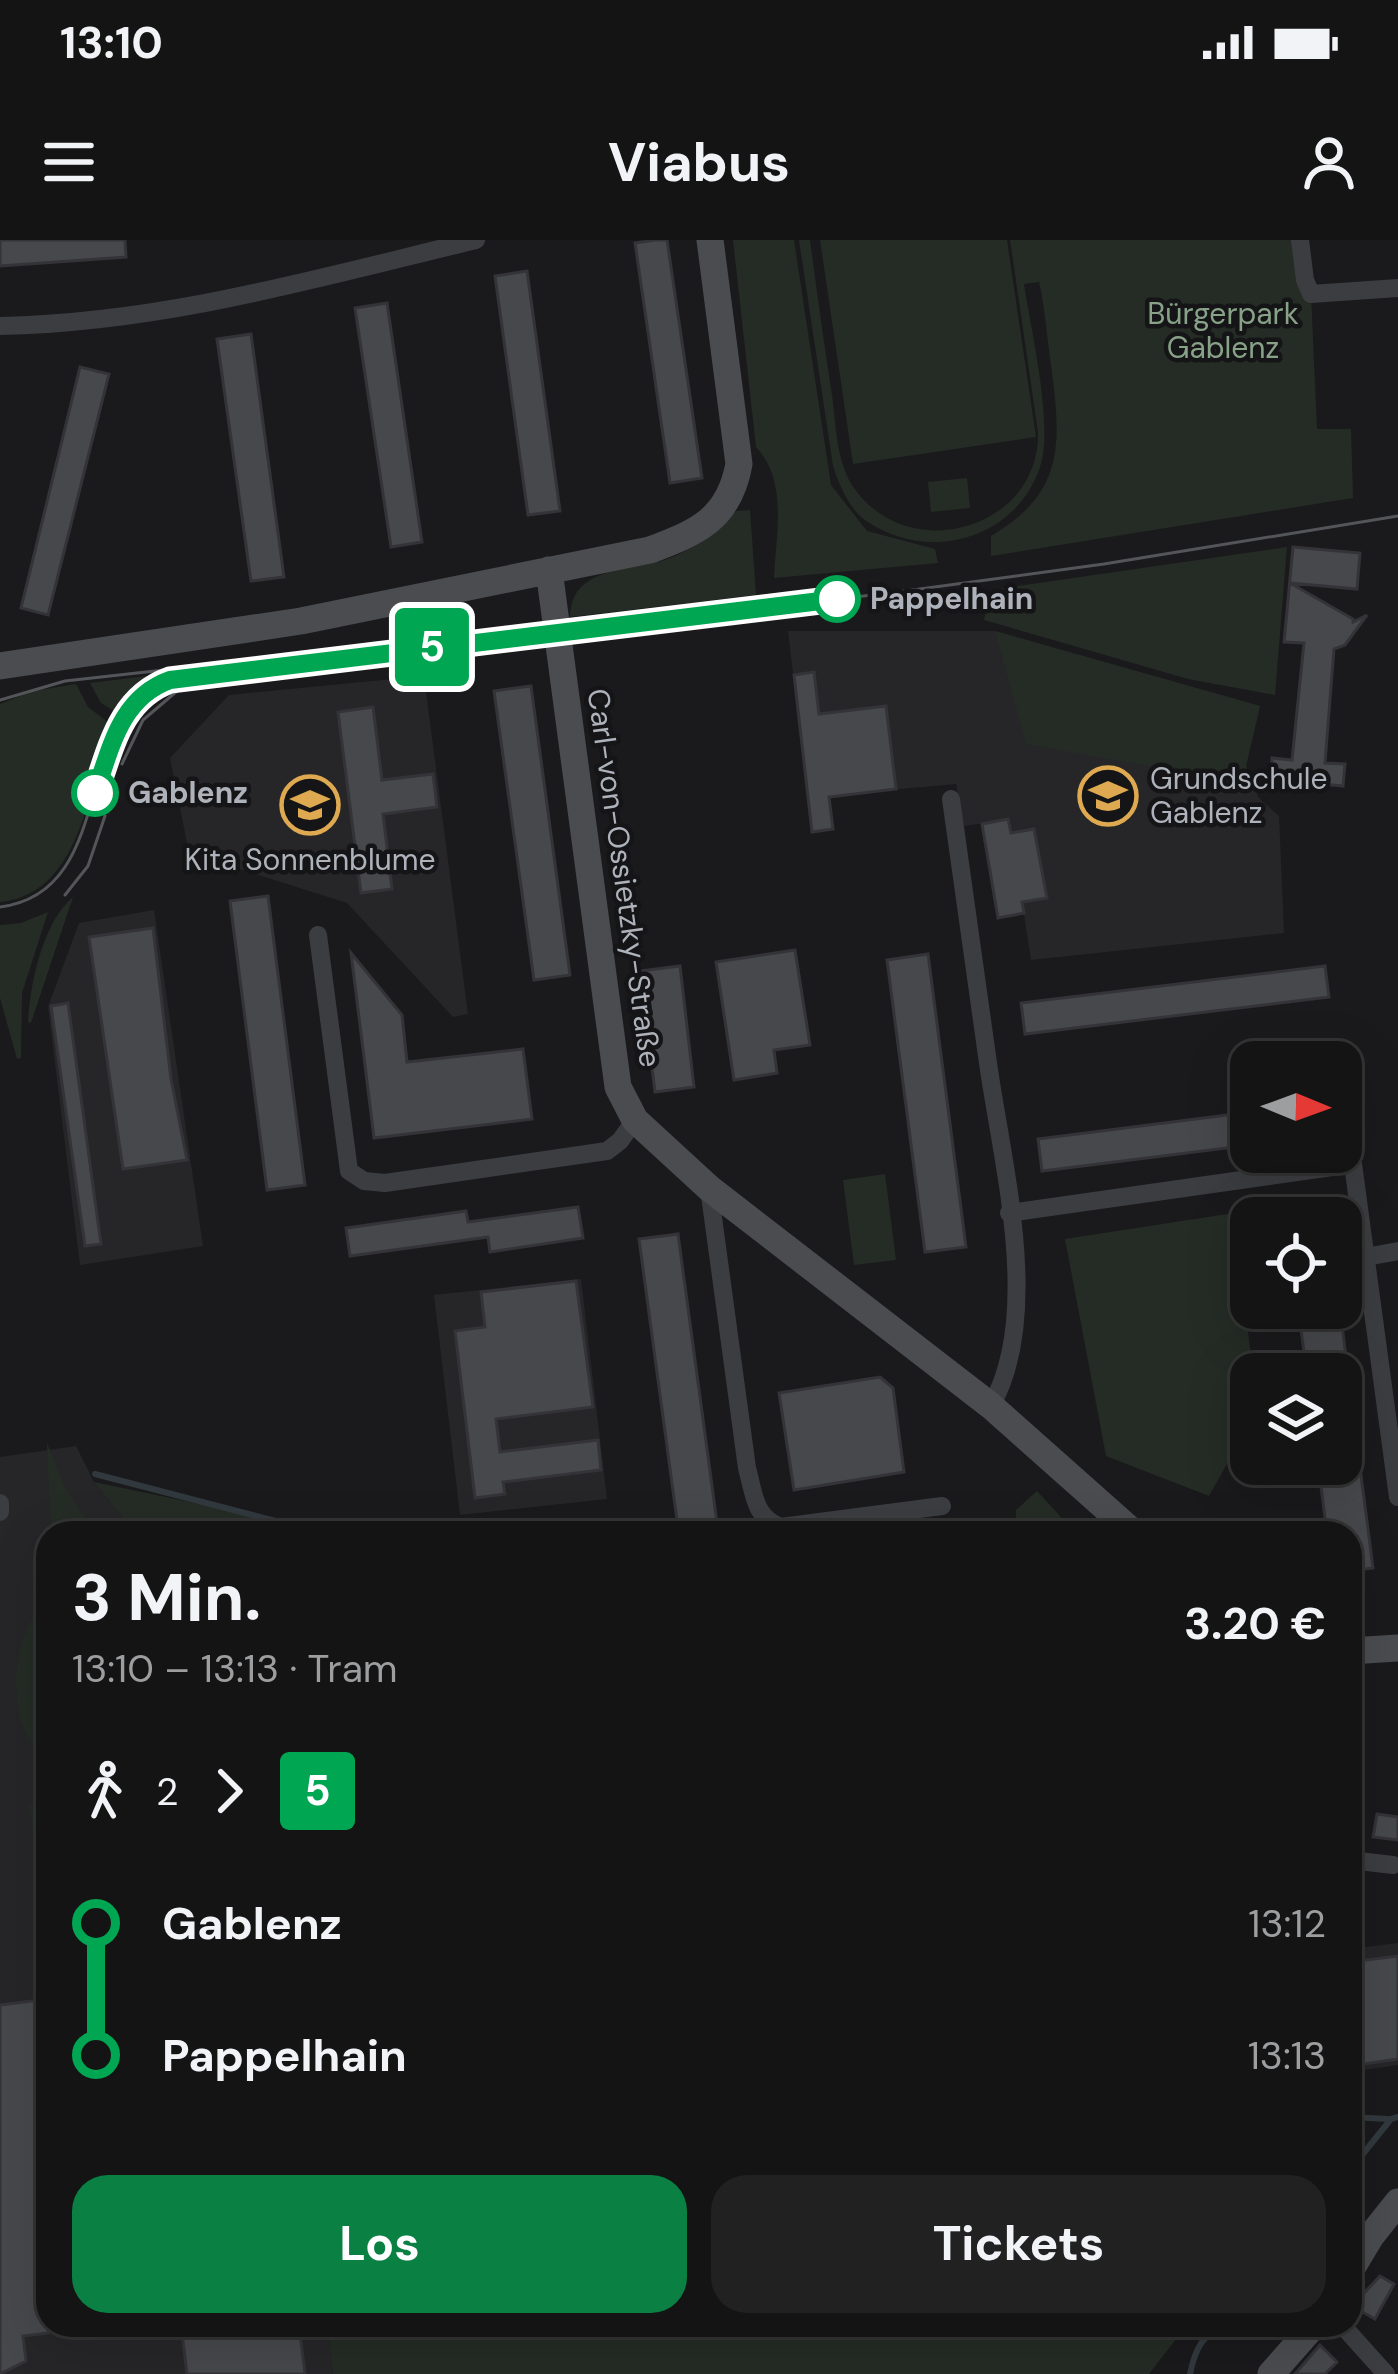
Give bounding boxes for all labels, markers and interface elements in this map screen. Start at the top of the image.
text: 13:10 [60,13,163,72]
text: Viabus [608,127,790,198]
icon: menu [36,129,102,195]
icon: person [1296,129,1362,195]
park label: Bürgerpark Gablenz [1147,294,1299,367]
marker: Pappelhain [815,577,859,621]
place label: Pappelhain [870,579,1033,618]
line badge: 5 [393,608,471,686]
text: 5 [419,619,445,674]
street label: Carl-von-Ossietzky-Straße [579,686,670,1070]
place label: Grundschule Gablenz [1150,759,1327,832]
school or university icon: Grundschule Gablenz [1077,765,1139,827]
marker: Gablenz [73,771,117,815]
place label: Gablenz [128,773,248,812]
school or university icon: Kita Sonnenblume [279,774,341,836]
place label: Kita Sonnenblume [184,840,436,879]
north arrow [1230,1041,1362,1173]
map controls [1230,1041,1362,1485]
button: locate [1230,1197,1362,1329]
button: layers [1230,1353,1362,1485]
text: 3 Min. [72,1555,261,1640]
text: 3.20 € [1184,1594,1326,1653]
text: 13:10 – 13:13 · Tram [72,1643,398,1694]
icon: walk [72,1758,138,1824]
icon: forward [196,1758,262,1824]
text: 5 [304,1763,331,1818]
text: 2 [156,1766,178,1817]
text: Gablenz [162,1894,342,1953]
text: 13:12 [1248,1898,1326,1949]
text: Pappelhain [162,2026,407,2085]
text: 13:13 [1248,2030,1326,2081]
button: Los [72,2175,687,2313]
button: Tickets [711,2175,1326,2313]

